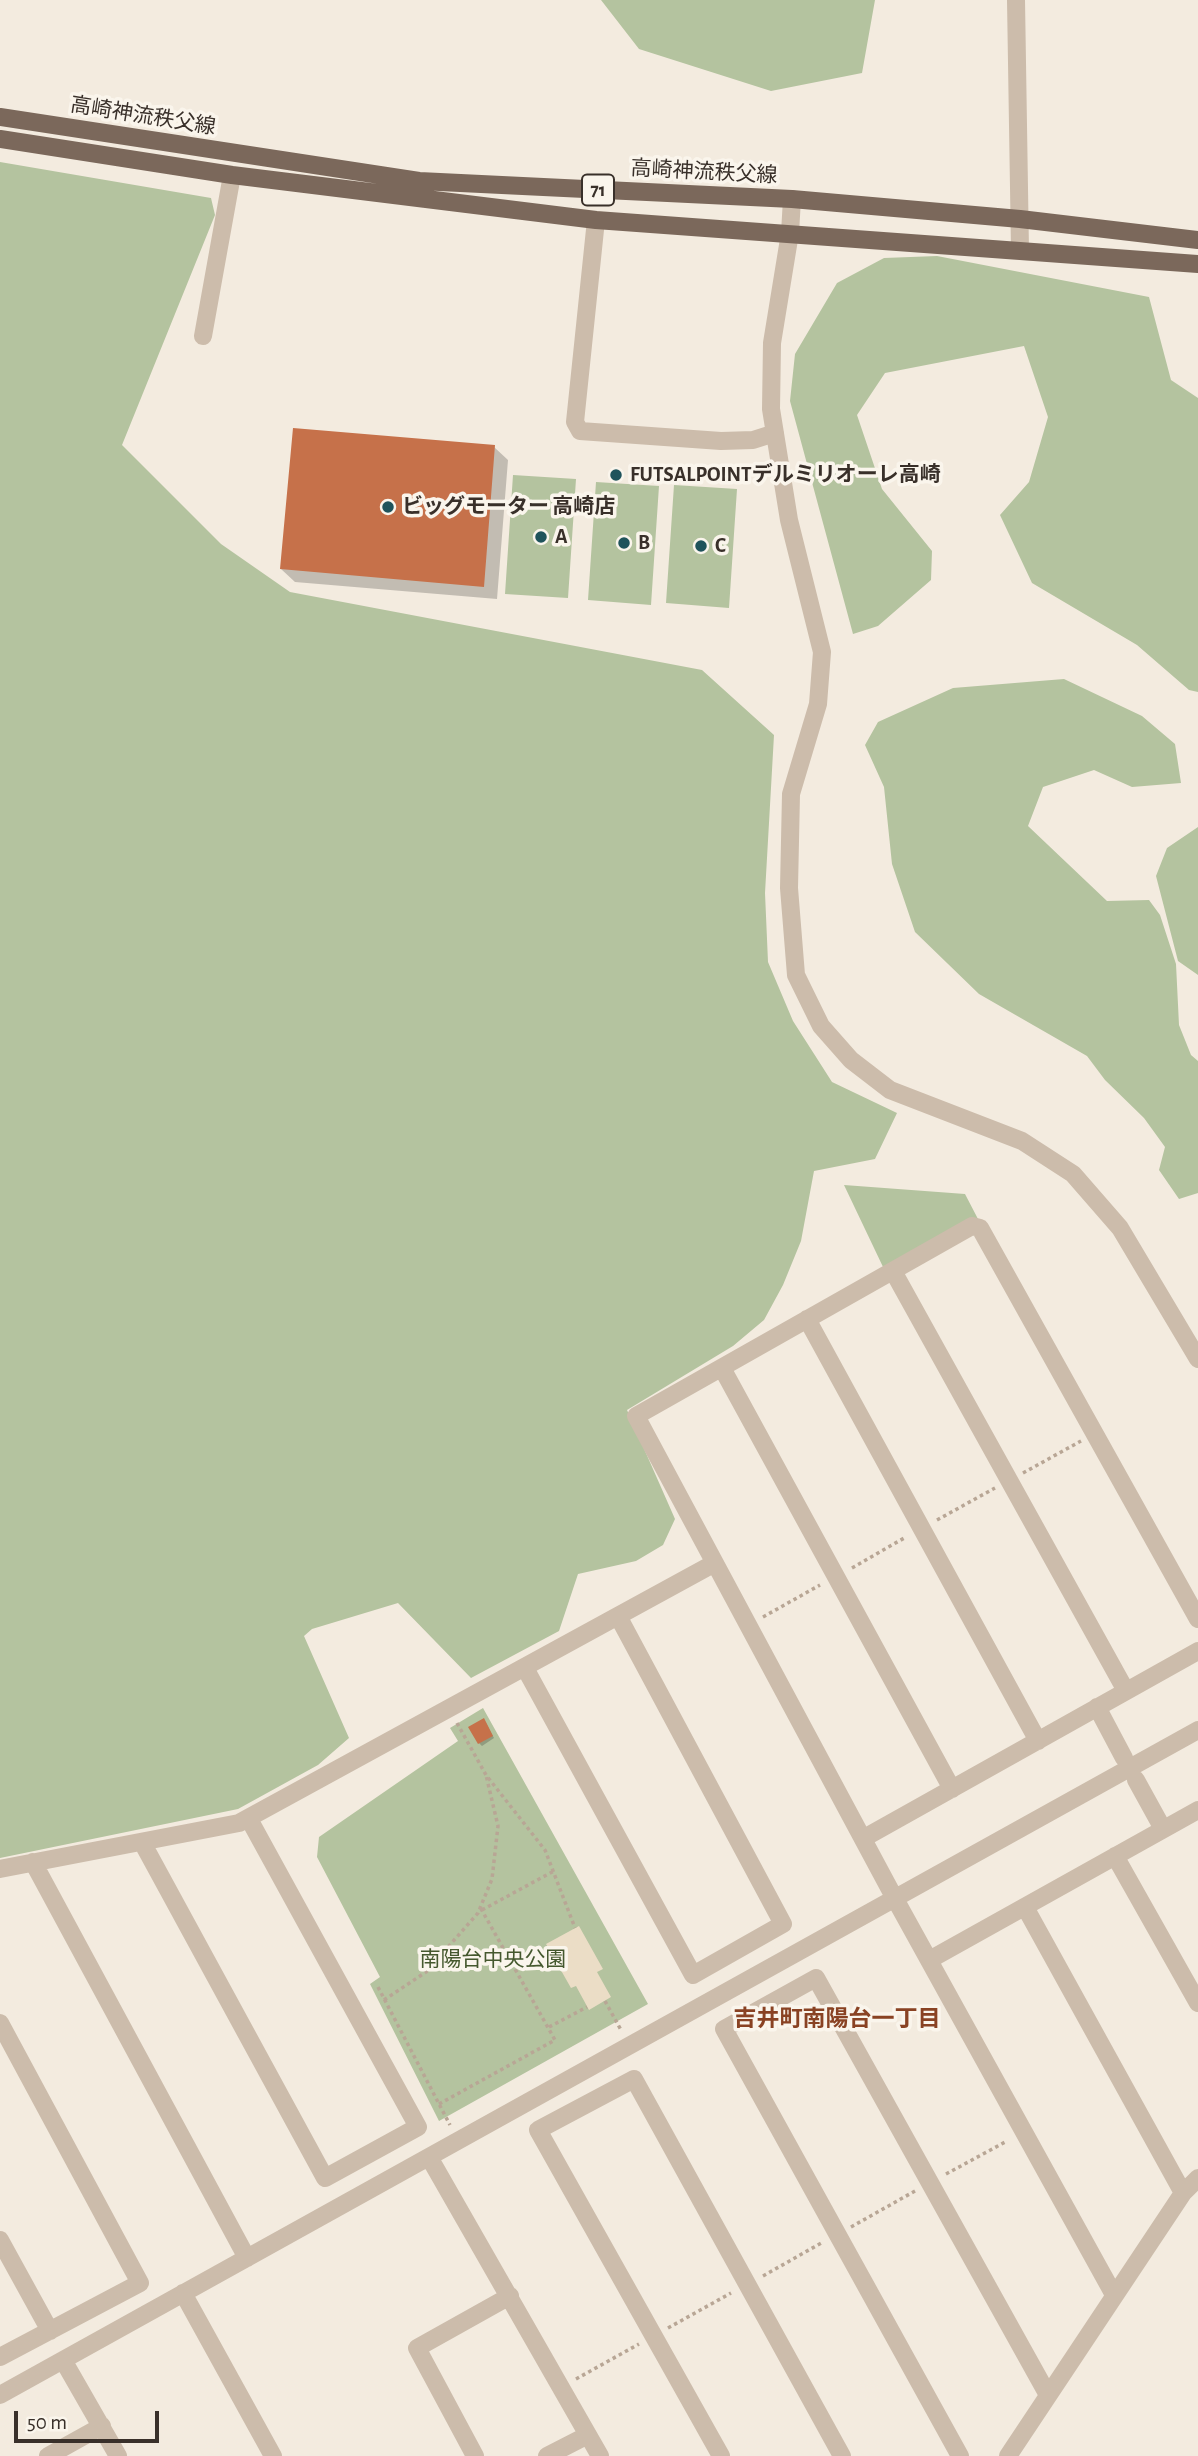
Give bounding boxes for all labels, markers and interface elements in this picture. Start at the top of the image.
street label: 高崎神流秩父線 [68,92,218,140]
street label: 高崎神流秩父線 [630,156,778,188]
road number: 71 [582,174,614,206]
place label: FUTSALPOINTデルミリオーレ高崎 [630,462,941,488]
marker: FUTSALPOINTデルミリオーレ高崎 [608,467,624,483]
place label: ビッグモーター 高崎店 [402,494,615,520]
marker: ビッグモーター 高崎店 [380,499,396,515]
place label: A [555,524,568,550]
marker: A [533,529,549,545]
place label: B [638,530,650,556]
place label: C [715,533,726,559]
marker: B [616,535,632,551]
marker: C [693,538,709,554]
park label: 南陽台中央公園 [420,1947,566,1973]
district label: 吉井町南陽台一丁目 [734,2005,940,2033]
scale bar [18,2396,163,2440]
text: 50 m [27,2412,67,2433]

